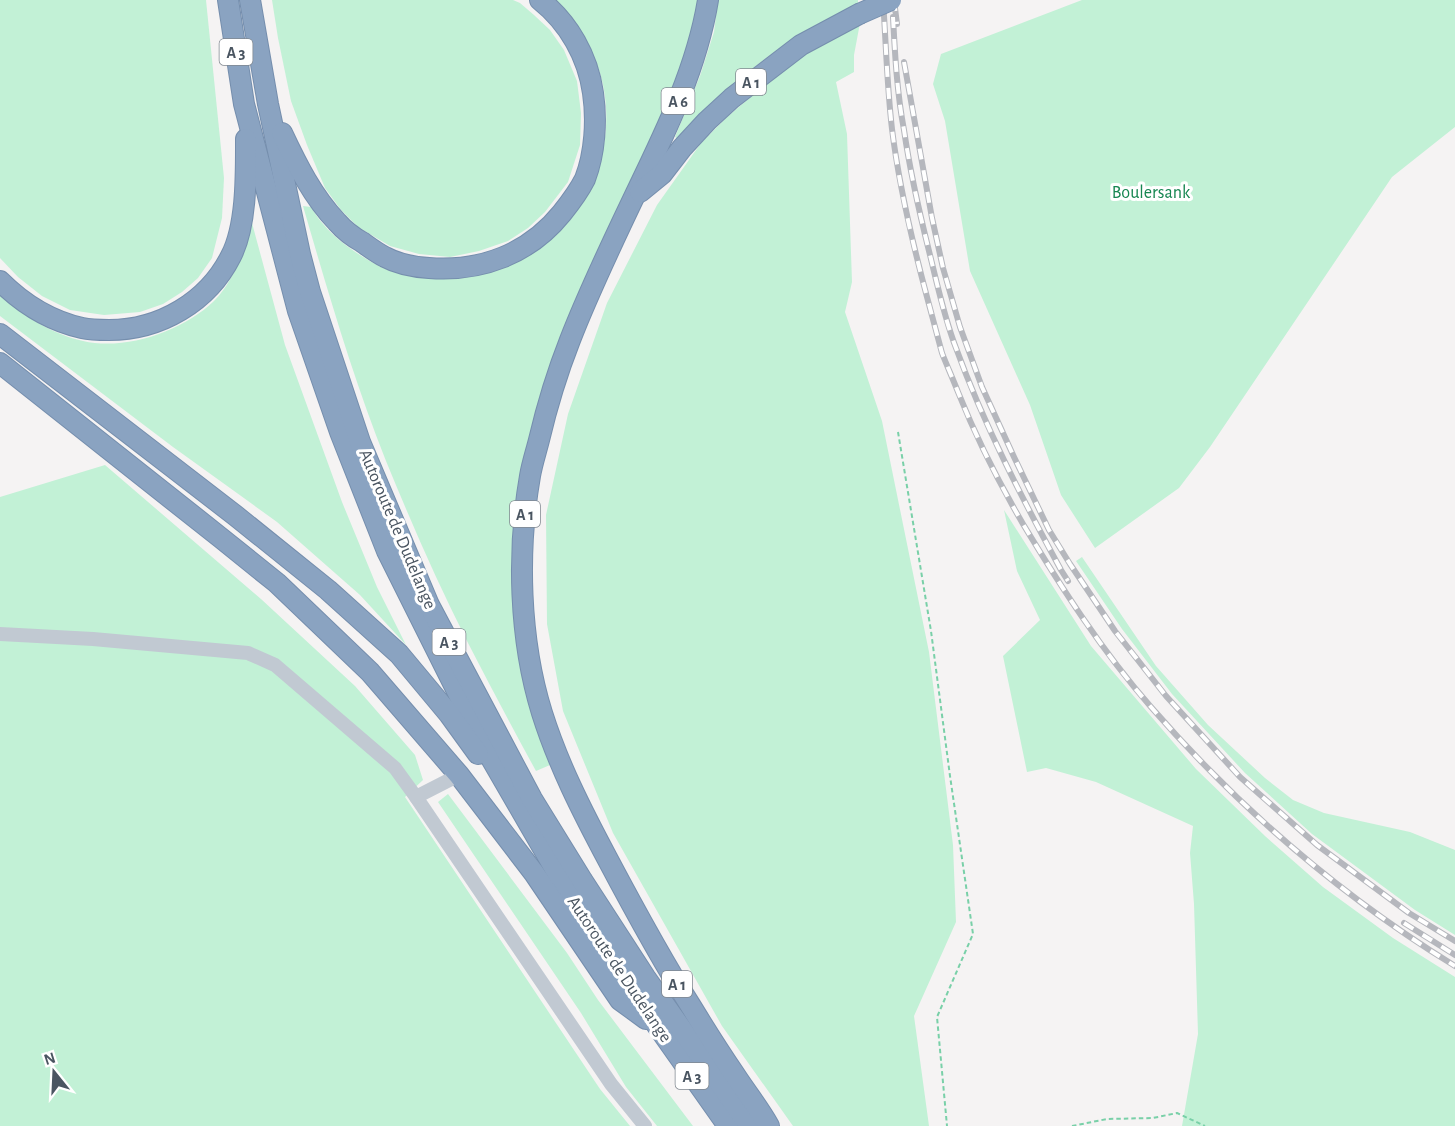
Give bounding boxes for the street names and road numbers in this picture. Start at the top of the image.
road number: A 3 [220,39,252,65]
road number: A 1 [736,69,766,95]
road number: A 6 [662,88,694,114]
street label: Autoroute de Dudelange [355,447,439,612]
road number: A 1 [510,501,540,527]
road number: A 3 [432,629,466,655]
street label: Autoroute de Dudelange [564,893,675,1046]
road number: A 1 [662,971,692,997]
road number: A 3 [676,1063,708,1089]

